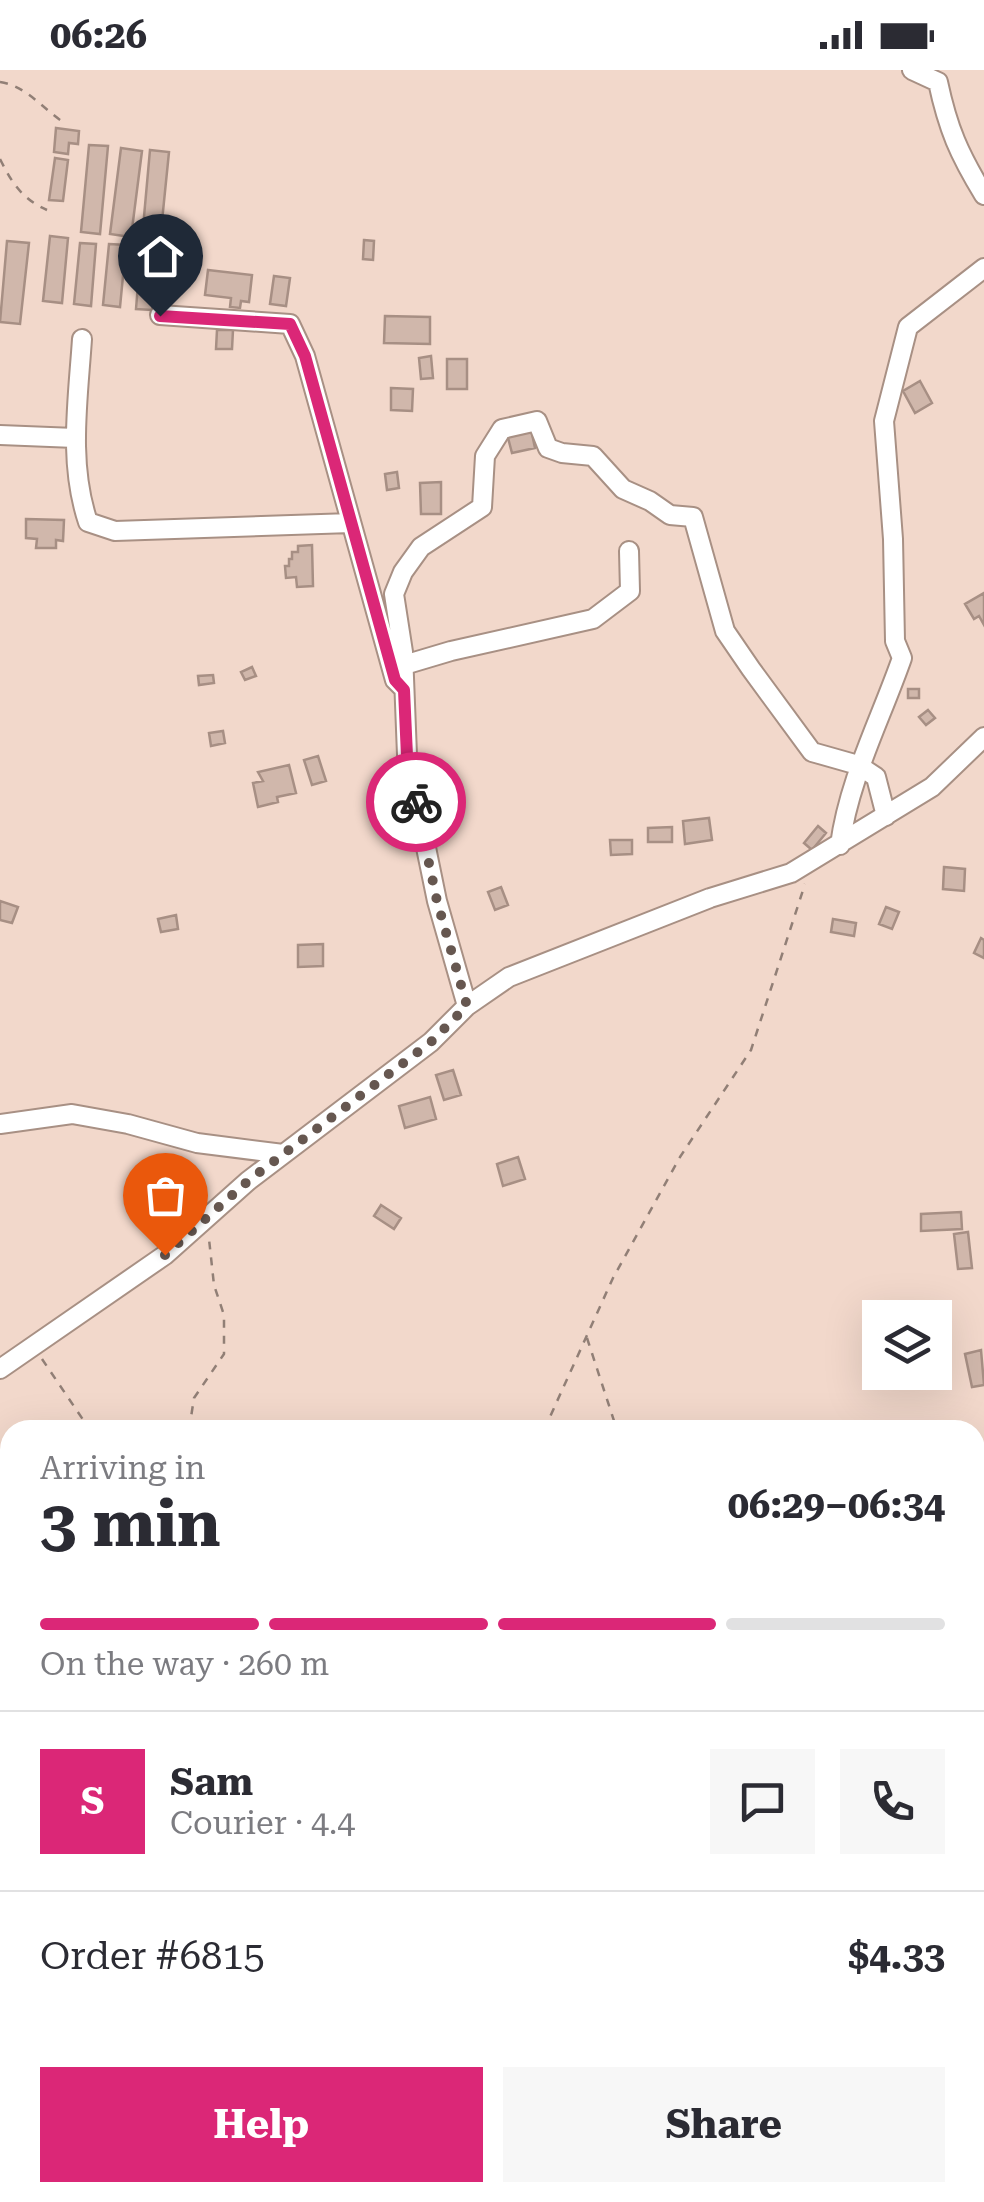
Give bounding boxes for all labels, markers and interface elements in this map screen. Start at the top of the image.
text: 06:26 [50,13,147,57]
pin [118,214,203,317]
icon: home [133,229,188,284]
courier [366,752,466,852]
icon: bike [389,775,444,830]
pin [123,1153,208,1256]
icon: bag [138,1168,193,1223]
map controls [862,1300,952,1390]
button: layers [862,1300,952,1390]
text: Arriving in [40,1449,205,1487]
text: 06:29–06:34 [728,1483,945,1527]
text: 3 min [40,1486,221,1562]
text: On the way · 260 m [40,1645,329,1683]
button: chat [710,1749,815,1854]
button: phone [840,1749,945,1854]
text: Sam [170,1760,253,1804]
text: S [81,1779,104,1823]
text: Courier · 4.4 [170,1804,355,1842]
text: Order #6815 [40,1934,265,1978]
text: $4.33 [848,1934,945,1978]
button: Help [40,2067,483,2182]
button: Share [503,2067,945,2182]

